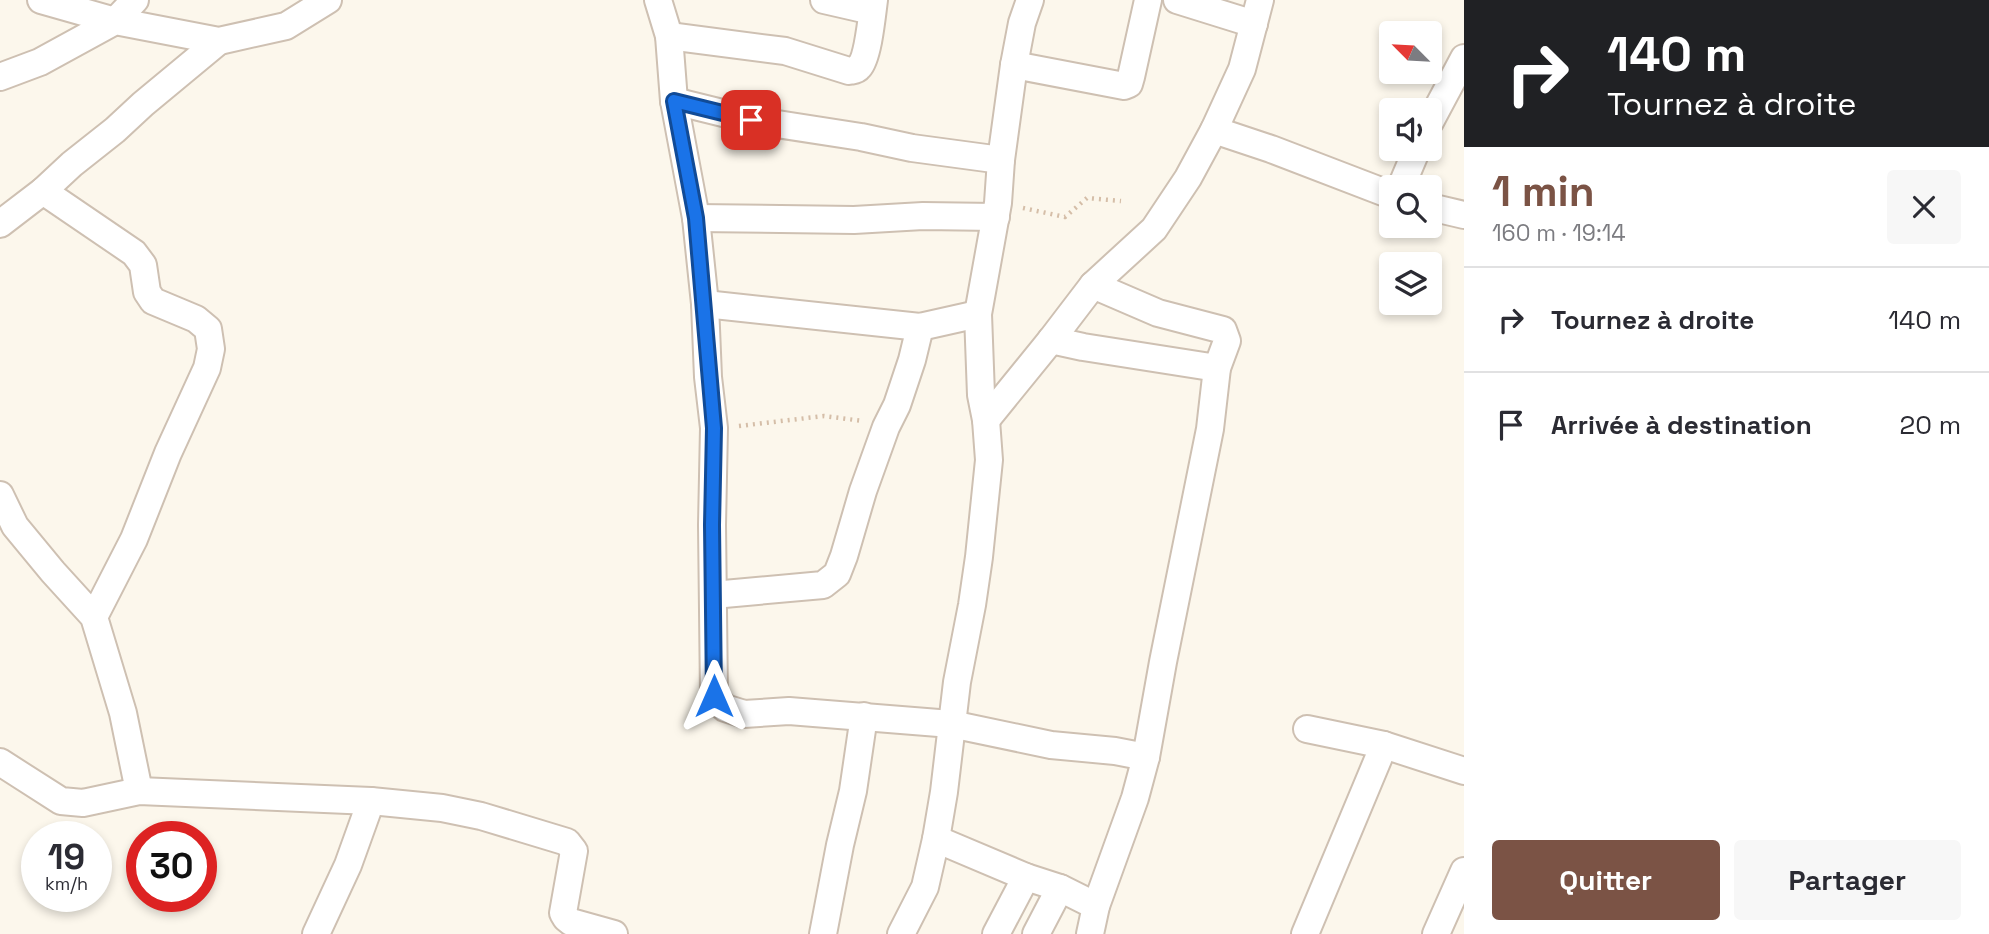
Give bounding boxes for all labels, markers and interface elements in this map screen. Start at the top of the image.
north arrow [1379,21,1442,84]
map controls [1379,21,1442,315]
text: 140 m [1607,23,1746,85]
icon: right [1492,28,1583,119]
text: Tournez à droite [1607,84,1856,124]
pin [721,90,781,150]
button: sound [1379,98,1442,161]
icon: arrive [732,101,770,139]
text: 1 min [1492,165,1595,218]
button: close [1887,170,1961,244]
button: search [1379,175,1442,238]
text: 160 m · 19:14 [1492,218,1626,248]
button: layers [1379,252,1442,315]
icon: right [1492,301,1530,339]
text: Tournez à droite [1551,303,1754,337]
text: 140 m [1888,303,1961,337]
icon: arrive [1492,406,1530,444]
text: Arrivée à destination [1551,408,1812,442]
text: 20 m [1900,408,1961,442]
position arrow [677,659,751,733]
speed limit sign: 30 [126,821,217,912]
text: 19 [48,835,85,879]
button: Quitter [1492,840,1720,920]
button: Partager [1734,840,1961,920]
text: km/h [45,872,88,895]

